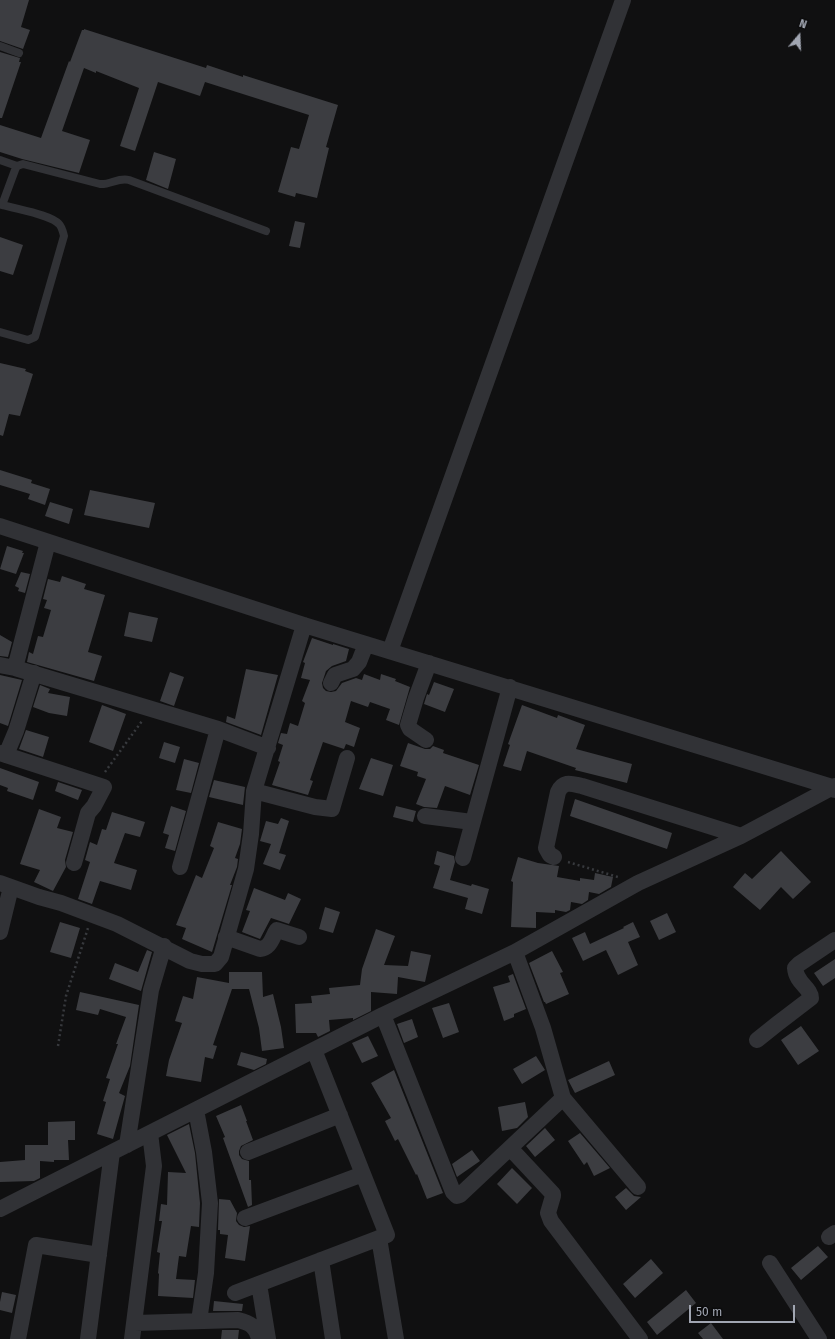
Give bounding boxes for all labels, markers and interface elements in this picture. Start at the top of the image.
north arrow [779,16,819,56]
text: N [797,17,809,32]
scale bar [691,1297,797,1323]
text: 50 m [696,1305,722,1319]

